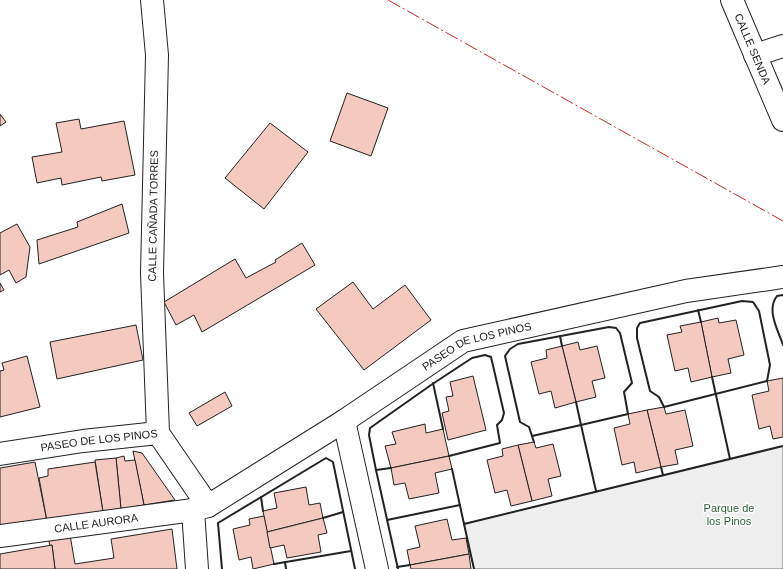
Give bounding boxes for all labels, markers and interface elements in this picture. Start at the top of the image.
street label: CALLE SENDA [732,12,773,87]
street label: CALLE CAÑADA TORRES [146,150,160,282]
street label: PASEO DE LOS PINOS [420,320,533,373]
street label: PASEO DE LOS PINOS [40,427,158,454]
park label: Parque de los Pinos [704,502,754,527]
street label: CALLE AURORA [53,511,139,535]

